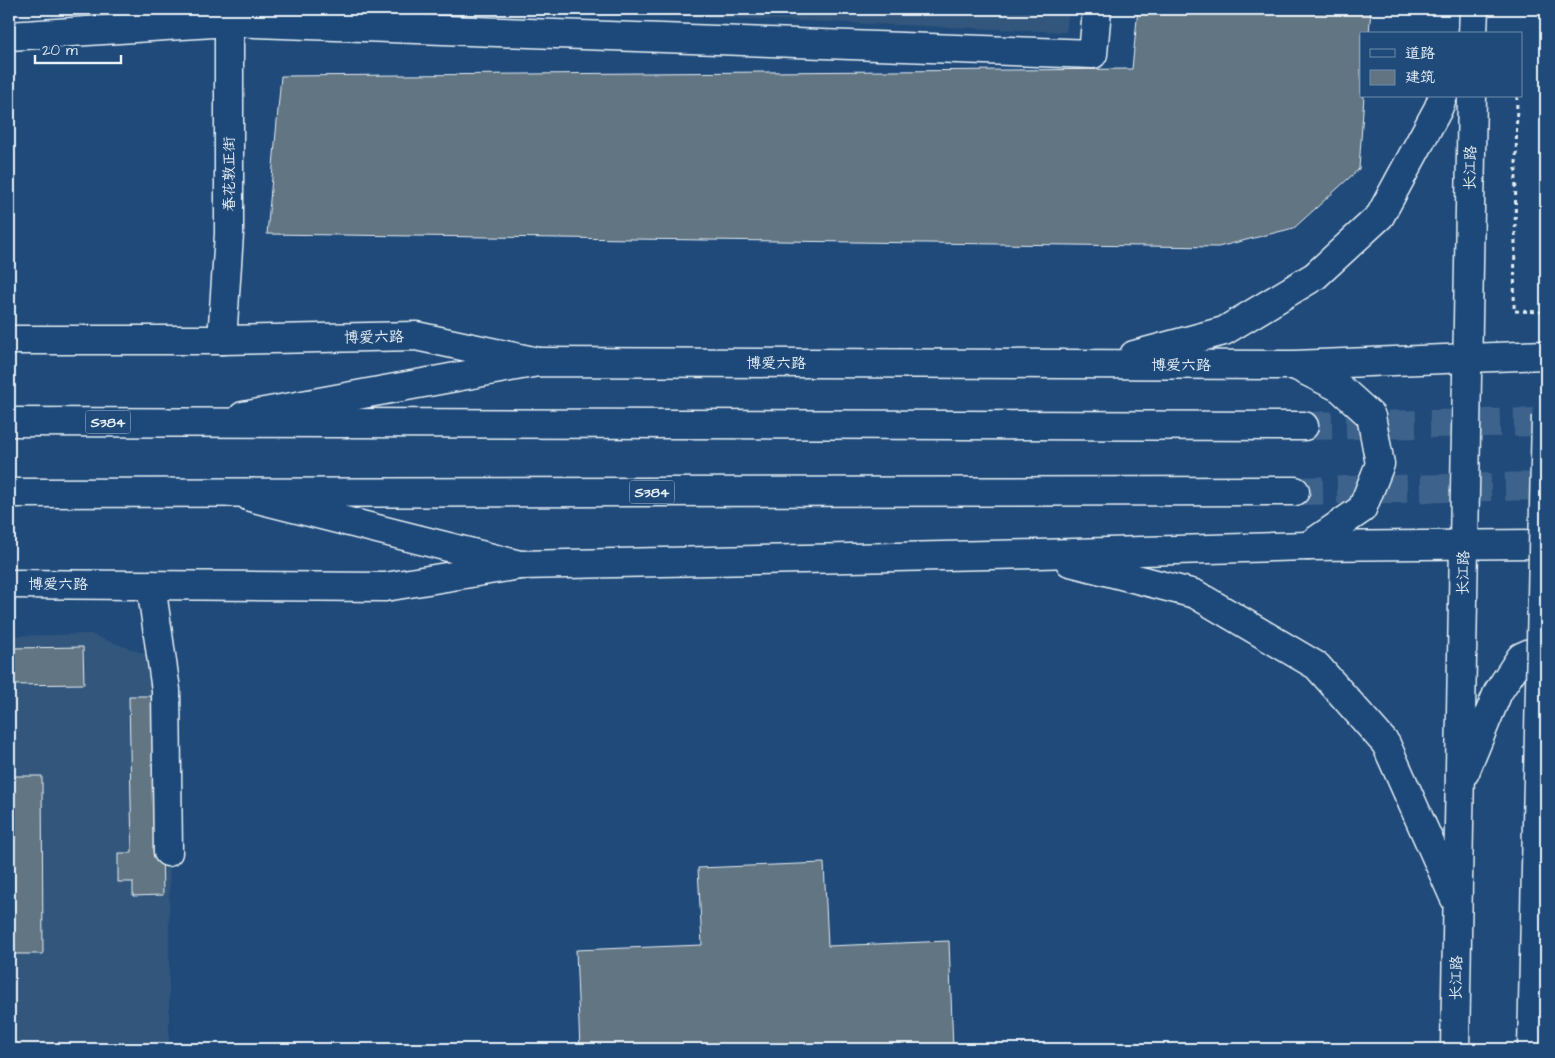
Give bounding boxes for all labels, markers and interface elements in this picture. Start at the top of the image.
scale bar [35,32,121,64]
legend [1360,32,1522,98]
text: 20 m [42,40,78,61]
text: 道路 [1405,43,1435,64]
text: 建筑 [1405,67,1435,88]
street label: 春花敦正街 [219,136,240,212]
street label: 长江路 [1460,145,1481,191]
street label: 博爱六路 [344,326,404,349]
street label: 博爱六路 [746,353,806,374]
street label: 博爱六路 [1151,355,1211,376]
road number: S384 [86,411,130,434]
road number: S384 [630,481,674,504]
street label: 长江路 [1453,550,1474,596]
street label: 博爱六路 [28,574,88,595]
street label: 长江路 [1446,955,1467,1001]

